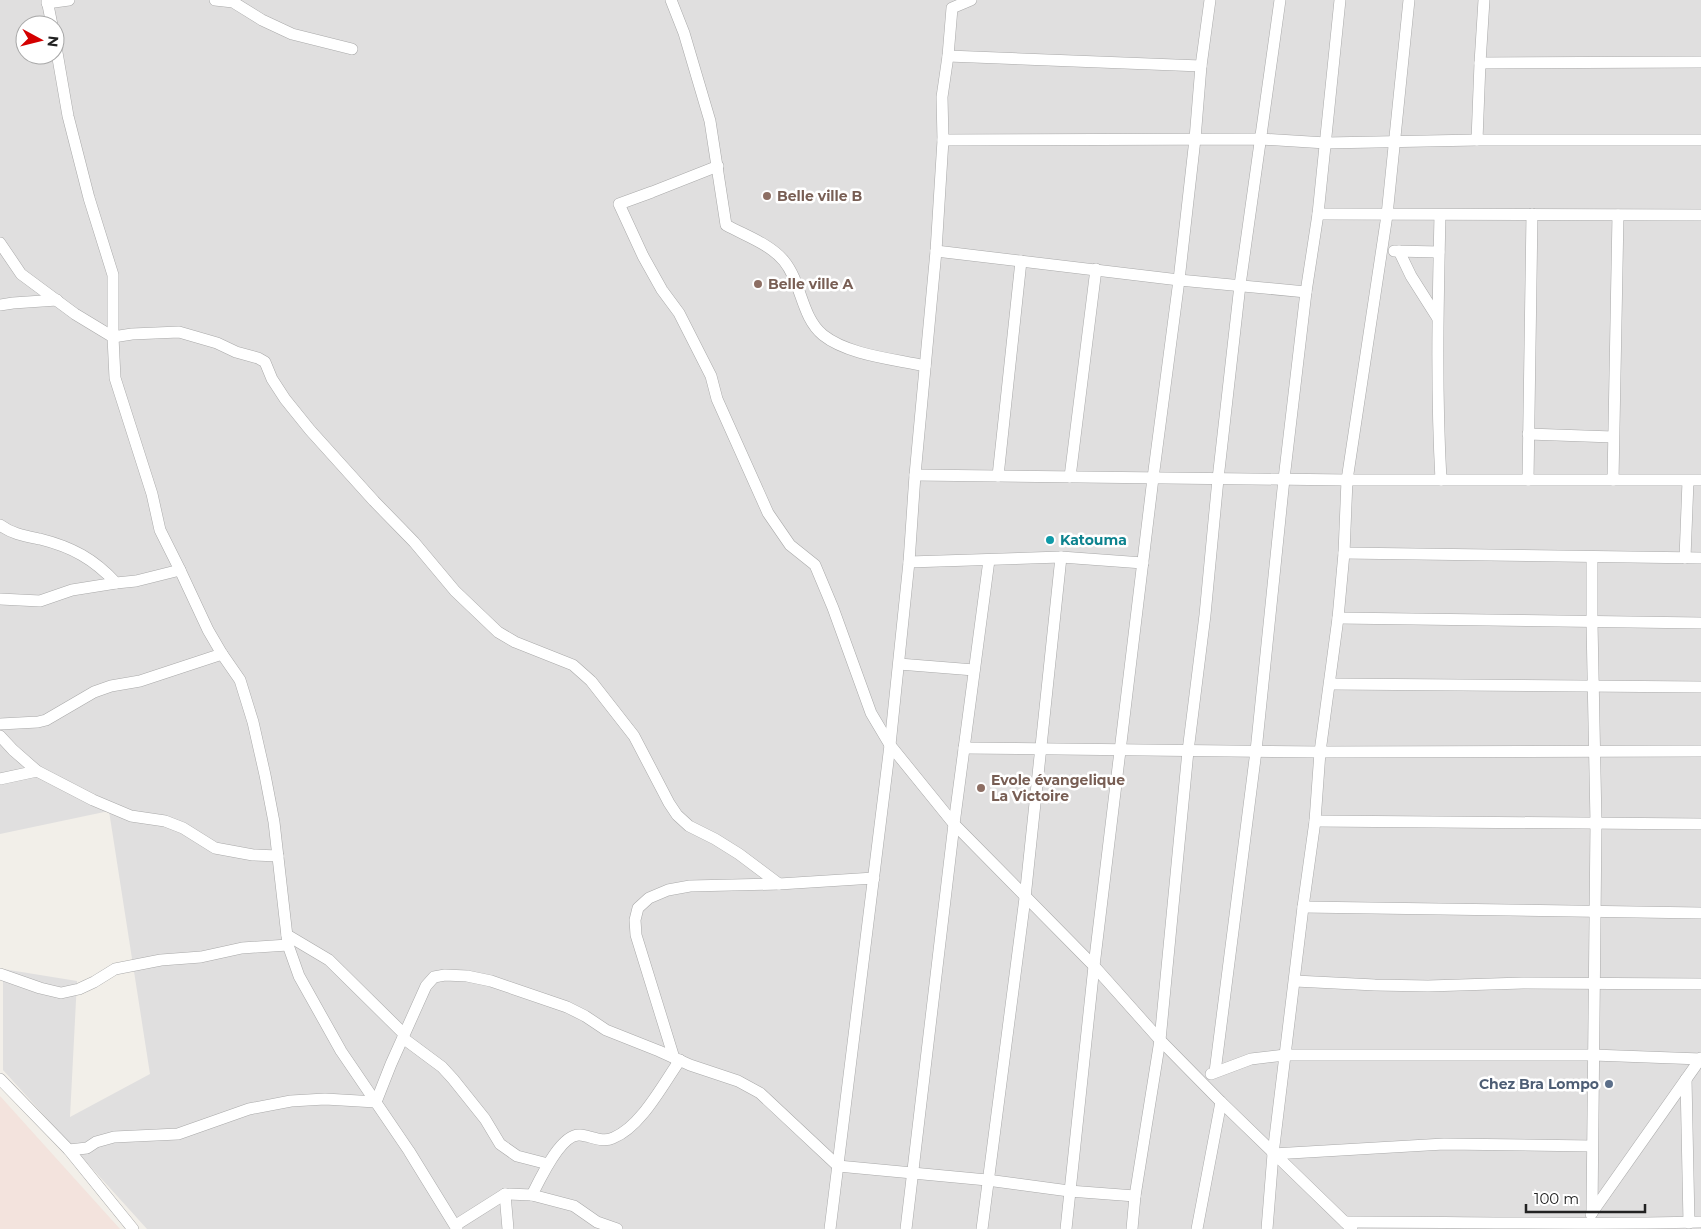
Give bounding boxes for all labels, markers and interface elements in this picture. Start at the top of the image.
north arrow [15,15,65,65]
text: N [43,35,63,48]
place label: Belle ville B [777,187,863,205]
marker: Belle ville B [761,190,773,202]
place label: Belle ville A [768,275,854,293]
marker: Belle ville A [752,278,764,290]
place label: Katouma [1060,531,1127,549]
marker: Katouma [1044,534,1056,546]
place label: Evole évangelique La Victoire [991,771,1125,805]
marker: Evole évangelique La Victoire [975,782,987,794]
place label: Chez Bra Lompo [1479,1075,1599,1093]
marker: Chez Bra Lompo [1603,1078,1615,1090]
scale bar [1526,1182,1645,1214]
text: 100 m [1534,1189,1579,1208]

